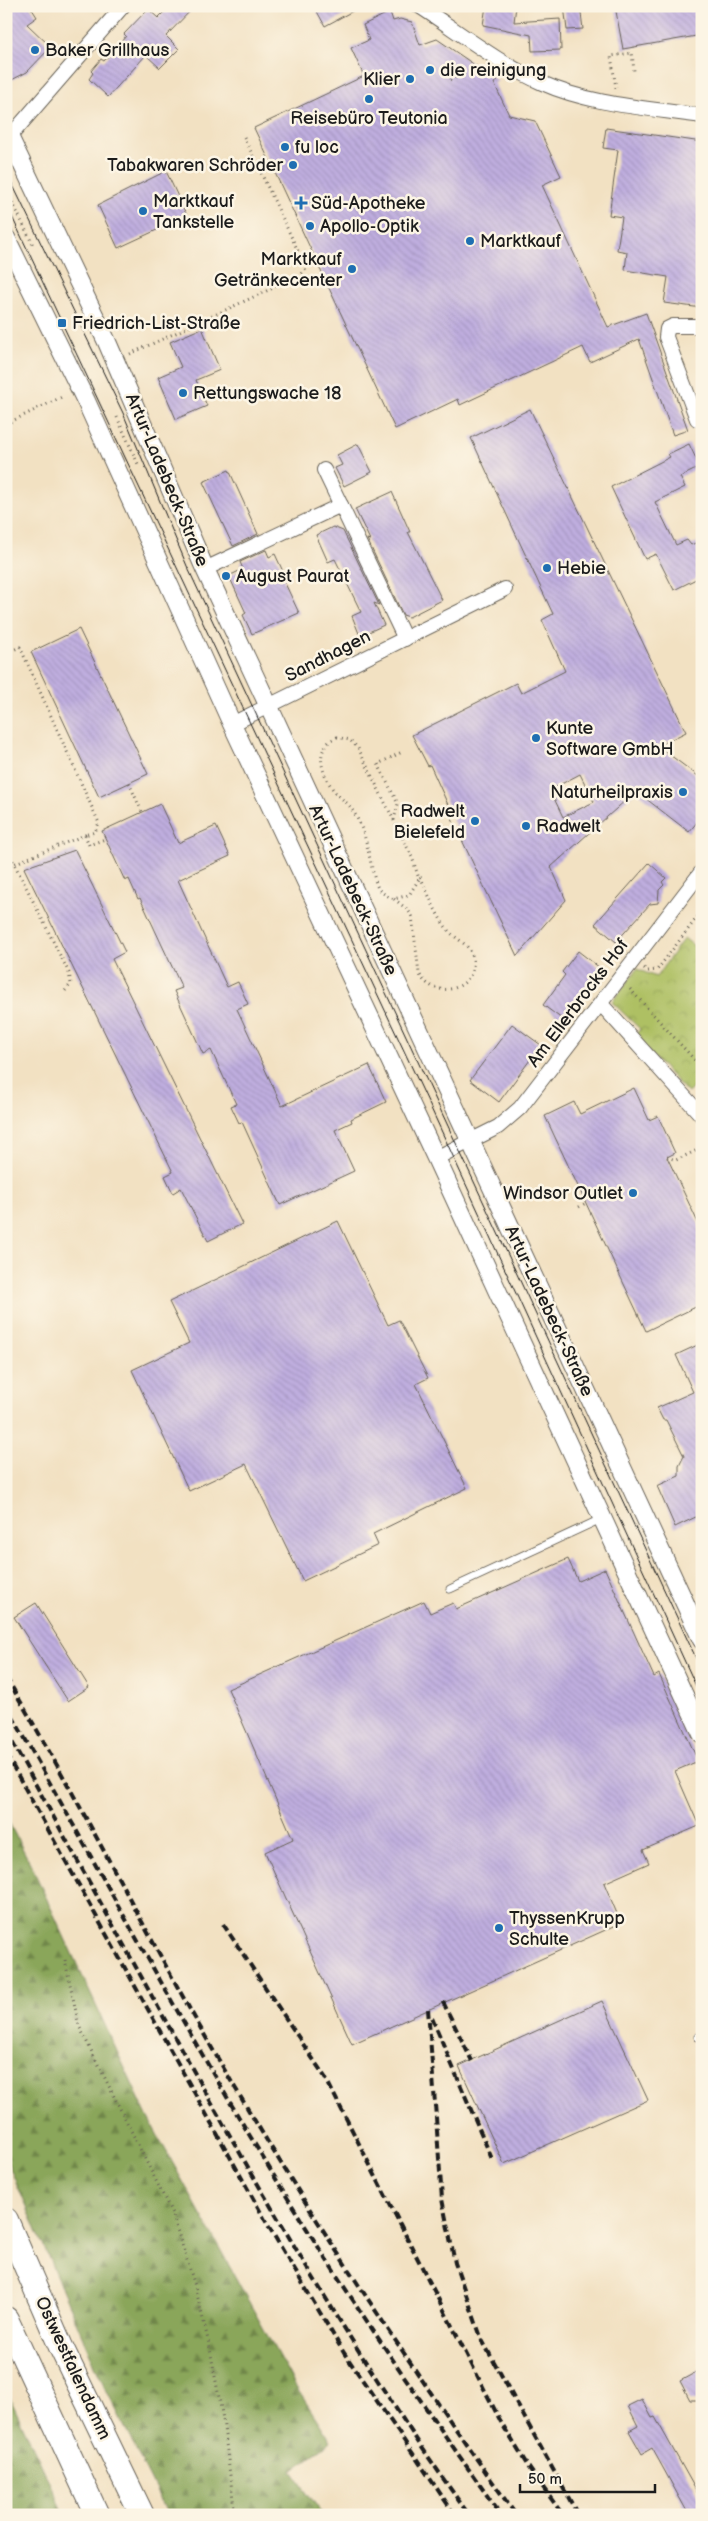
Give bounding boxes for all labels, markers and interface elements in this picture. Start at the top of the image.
place label: Baker Grillhaus [45,40,169,61]
marker: Baker Grillhaus [29,44,41,56]
place label: die reinigung [440,60,546,81]
marker: die reinigung [424,64,436,76]
place label: Klier [363,69,400,90]
marker: Klier [404,73,416,85]
marker: Reisebüro Teutonia [363,93,375,105]
place label: Reisebüro Teutonia [290,108,448,129]
place label: fu loc [295,137,339,158]
marker: fu loc [279,141,291,153]
place label: Tabakwaren Schröder [107,155,283,176]
marker: Tabakwaren Schröder [287,159,299,171]
place label: Marktkauf Tankstelle [153,191,235,233]
place label: Süd-Apotheke [311,193,426,214]
marker: Süd-Apotheke [295,197,307,209]
marker: Marktkauf Tankstelle [137,205,149,217]
place label: Apollo-Optik [320,216,419,237]
marker: Apollo-Optik [304,220,316,232]
place label: Marktkauf [480,231,562,252]
marker: Marktkauf [464,235,476,247]
place label: Marktkauf Getränkecenter [214,249,342,291]
marker: Marktkauf Getränkecenter [346,263,358,275]
place label: Friedrich-List-Straße [72,313,241,334]
marker: Friedrich-List-Straße [56,317,68,329]
place label: Rettungswache 18 [193,383,342,404]
marker: Rettungswache 18 [177,387,189,399]
street label: Artur-Ladebeck-Straße [121,390,213,570]
place label: Hebie [557,558,606,579]
marker: Hebie [541,562,553,574]
place label: August Paurat [236,566,350,587]
marker: August Paurat [220,570,232,582]
street label: Sandhagen [282,626,374,686]
place label: Kunte Software GmbH [546,718,674,760]
marker: Kunte Software GmbH [530,732,542,744]
place label: Naturheilpraxis [550,782,673,803]
marker: Naturheilpraxis [677,786,689,798]
street label: Artur-Ladebeck-Straße [304,801,402,979]
place label: Radwelt Bielefeld [393,801,465,843]
marker: Radwelt Bielefeld [469,815,481,827]
place label: Radwelt [536,816,601,837]
marker: Radwelt [520,820,532,832]
street label: Am Ellerbrocks Hof [523,934,633,1071]
place label: Windsor Outlet [503,1183,623,1204]
marker: Windsor Outlet [627,1187,639,1199]
street label: Artur-Ladebeck-Straße [500,1222,598,1400]
place label: ThyssenKrupp Schulte [509,1908,625,1950]
marker: ThyssenKrupp Schulte [493,1922,505,1934]
street label: Ostwestfalendamm [31,2293,115,2443]
scale bar [520,2461,656,2493]
text: 50 m [528,2470,562,2489]

